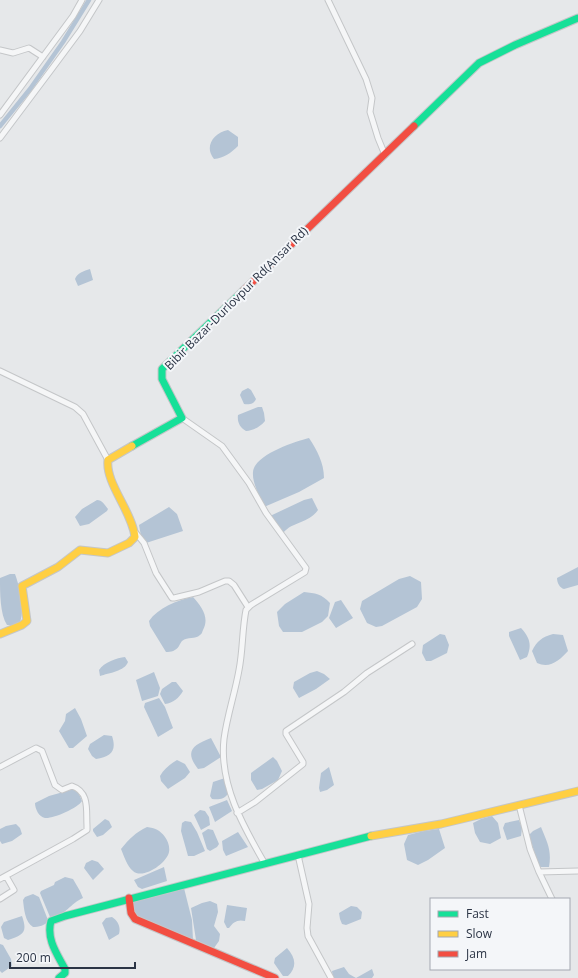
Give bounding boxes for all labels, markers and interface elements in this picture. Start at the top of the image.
street label: Bibir Bazar-Durlovpur Rd(Ansar Rd) [161,222,312,373]
legend [430,898,570,970]
text: Fast [466,905,489,922]
text: Slow [466,925,493,942]
scale bar [10,944,135,970]
text: Jam [465,945,487,962]
text: 200 m [16,949,51,966]

